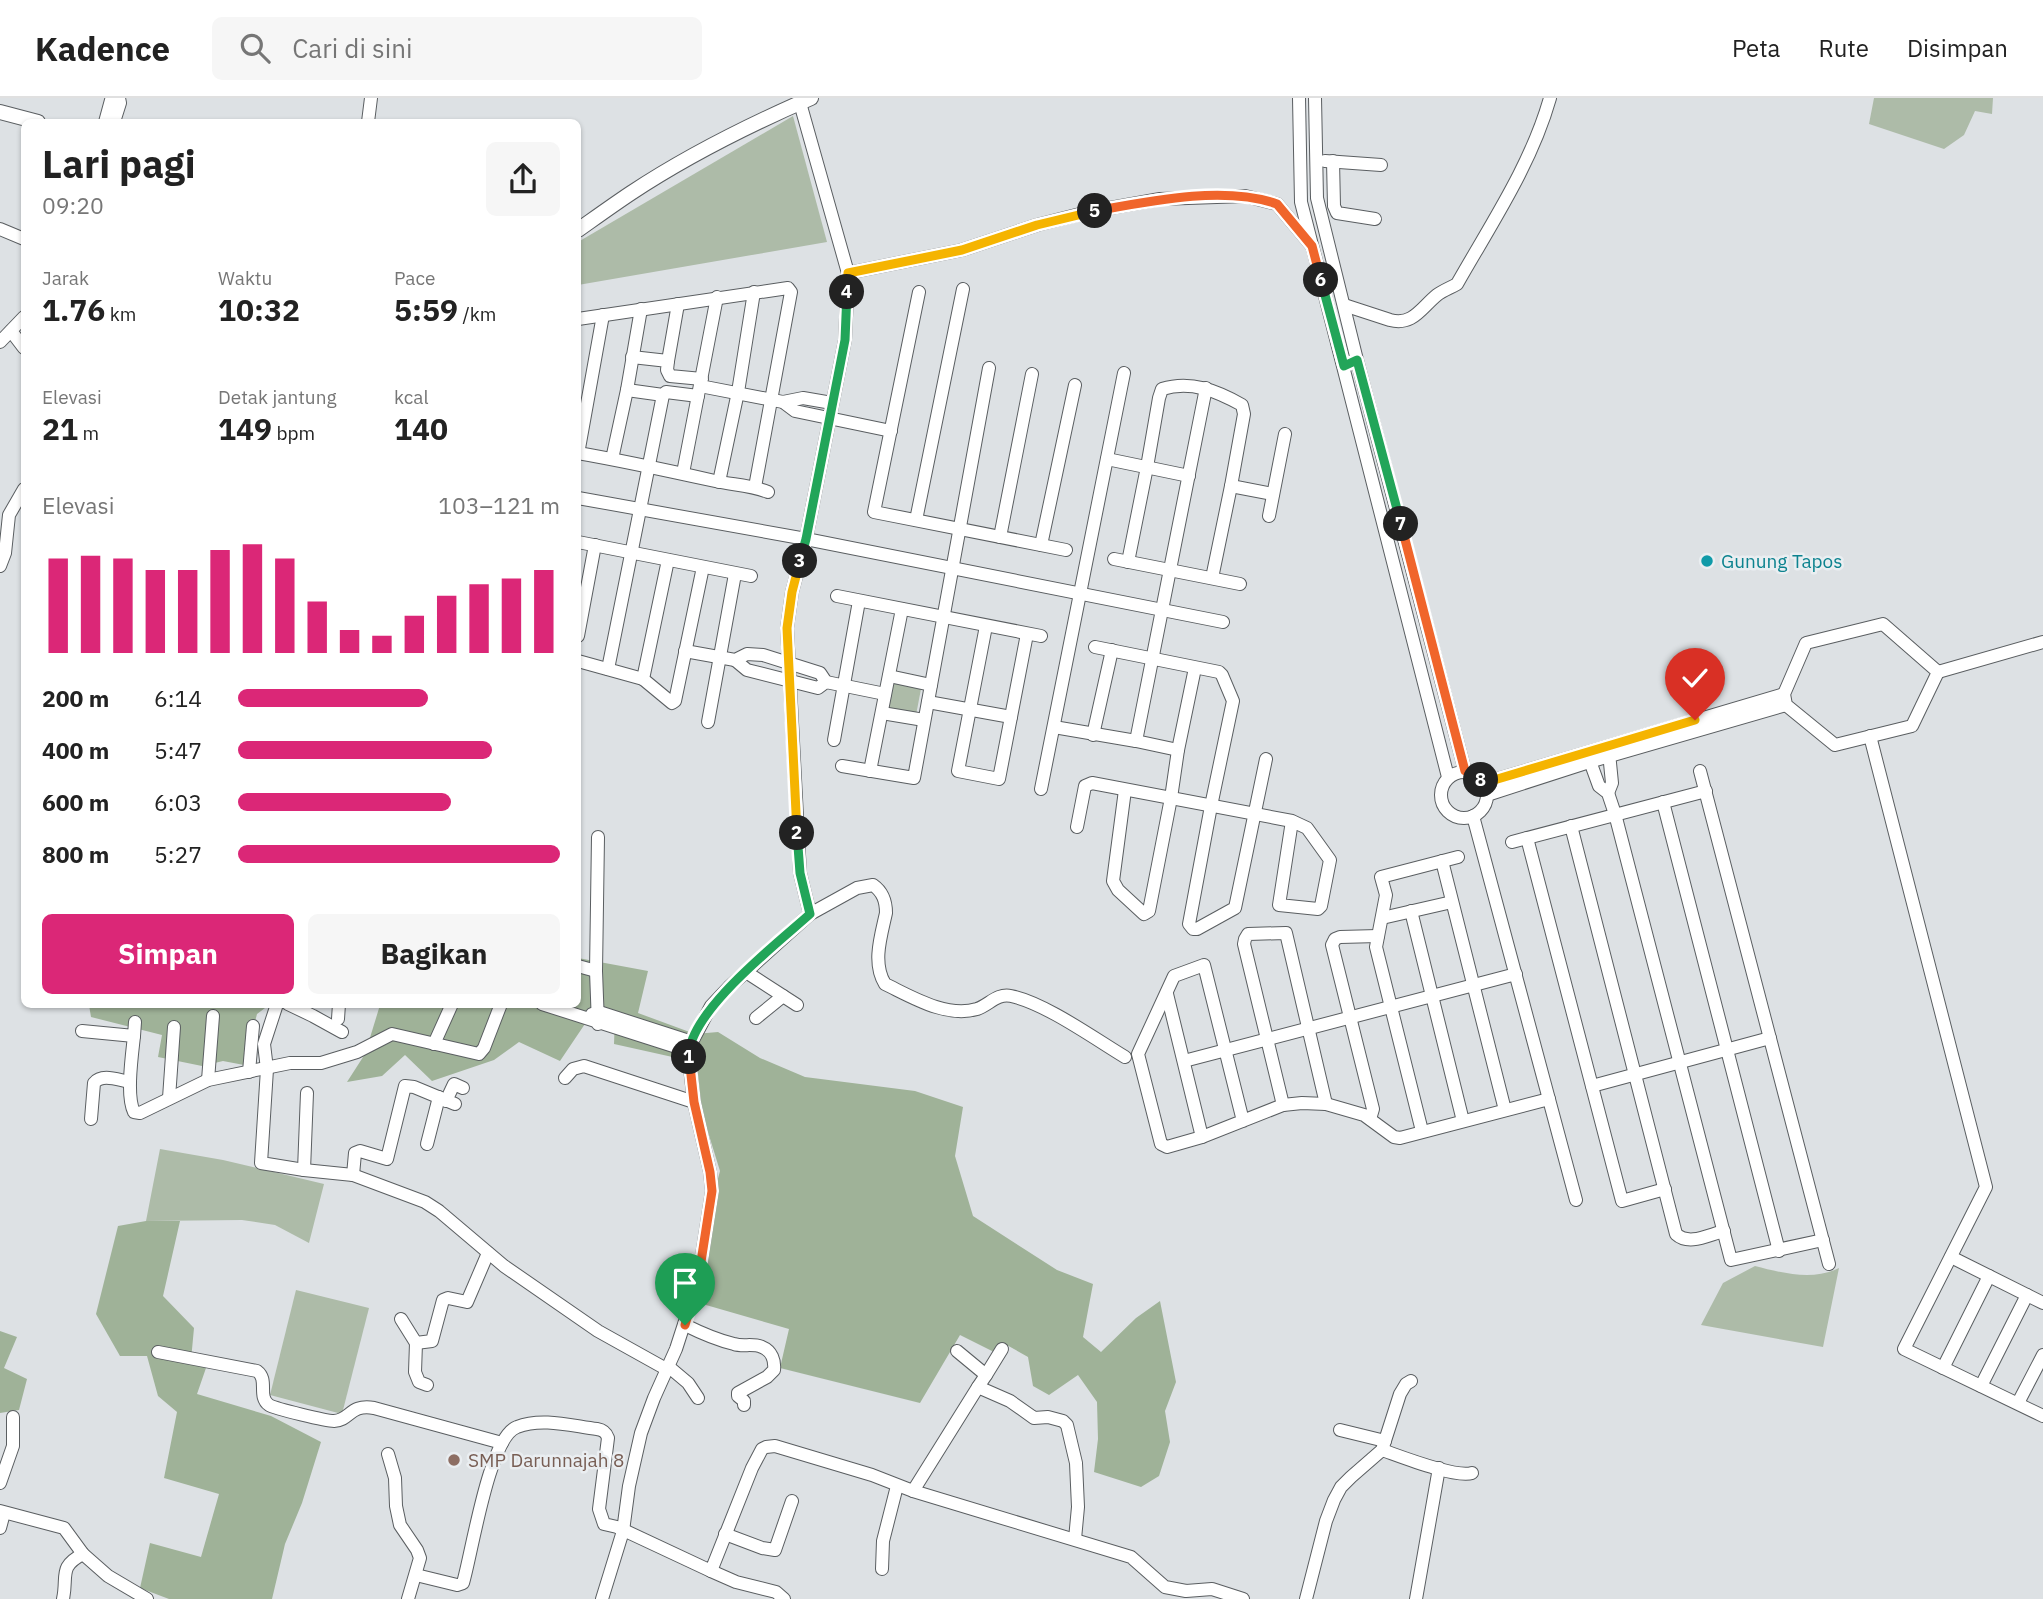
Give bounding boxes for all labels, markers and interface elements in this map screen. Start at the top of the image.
search box [212,17,702,80]
text: Kadence [35,27,170,70]
icon: search [236,29,274,67]
text: Cari di sini [292,31,413,65]
text: Peta [1732,32,1780,64]
text: Rute [1818,32,1869,64]
text: Disimpan [1907,32,2008,64]
text: Lari pagi [42,139,196,188]
button: share [486,142,560,216]
text: 09:20 [42,190,104,220]
pin: 5 [1078,194,1112,228]
text: 5 [1089,198,1100,222]
pin: 6 [1304,262,1338,298]
text: Jarak [42,266,89,290]
text: Waktu [218,266,272,290]
text: Pace [394,266,435,290]
text: 6 [1315,267,1326,291]
pin: 4 [830,274,864,310]
text: 4 [841,279,852,303]
text: 1.76 [42,290,105,329]
text: 10:32 [218,290,300,329]
text: 5:59 [394,290,458,329]
text: km [105,302,136,326]
text: /km [458,302,496,326]
text: Elevasi [42,385,102,409]
text: Detak jantung [218,385,336,409]
text: kcal [394,385,429,409]
text: 21 [42,409,78,448]
text: 149 [218,409,272,448]
text: 140 [394,409,448,448]
text: m [78,421,99,445]
text: bpm [272,421,315,445]
text: Elevasi [42,490,114,520]
text: 103–121 m [438,490,560,520]
pin: 7 [1384,506,1418,542]
text: 7 [1395,511,1406,535]
pin: 3 [782,544,818,578]
text: 3 [794,548,805,572]
place label: Gunung Tapos [1721,549,1843,573]
marker: Gunung Tapos [1699,553,1715,569]
pin [1665,648,1725,720]
icon: check [1676,659,1714,697]
text: 200 m [42,683,109,713]
text: 6:14 [154,683,202,713]
text: 400 m [42,735,109,765]
text: 5:47 [154,735,202,765]
pin: 8 [1464,762,1498,798]
text: 8 [1475,767,1486,791]
text: 600 m [42,787,109,817]
text: 6:03 [154,787,202,817]
pin: 2 [780,816,814,850]
text: 2 [791,820,802,844]
text: 800 m [42,839,109,869]
text: 5:27 [154,839,202,869]
button: Simpan [42,914,294,994]
button: Bagikan [308,914,560,994]
pin: 1 [672,1040,706,1074]
text: 1 [683,1044,694,1068]
pin [655,1253,715,1325]
icon: arrive [666,1264,704,1302]
place label: SMP Darunnajah 8 [468,1448,624,1472]
marker: SMP Darunnajah 8 [446,1452,462,1468]

